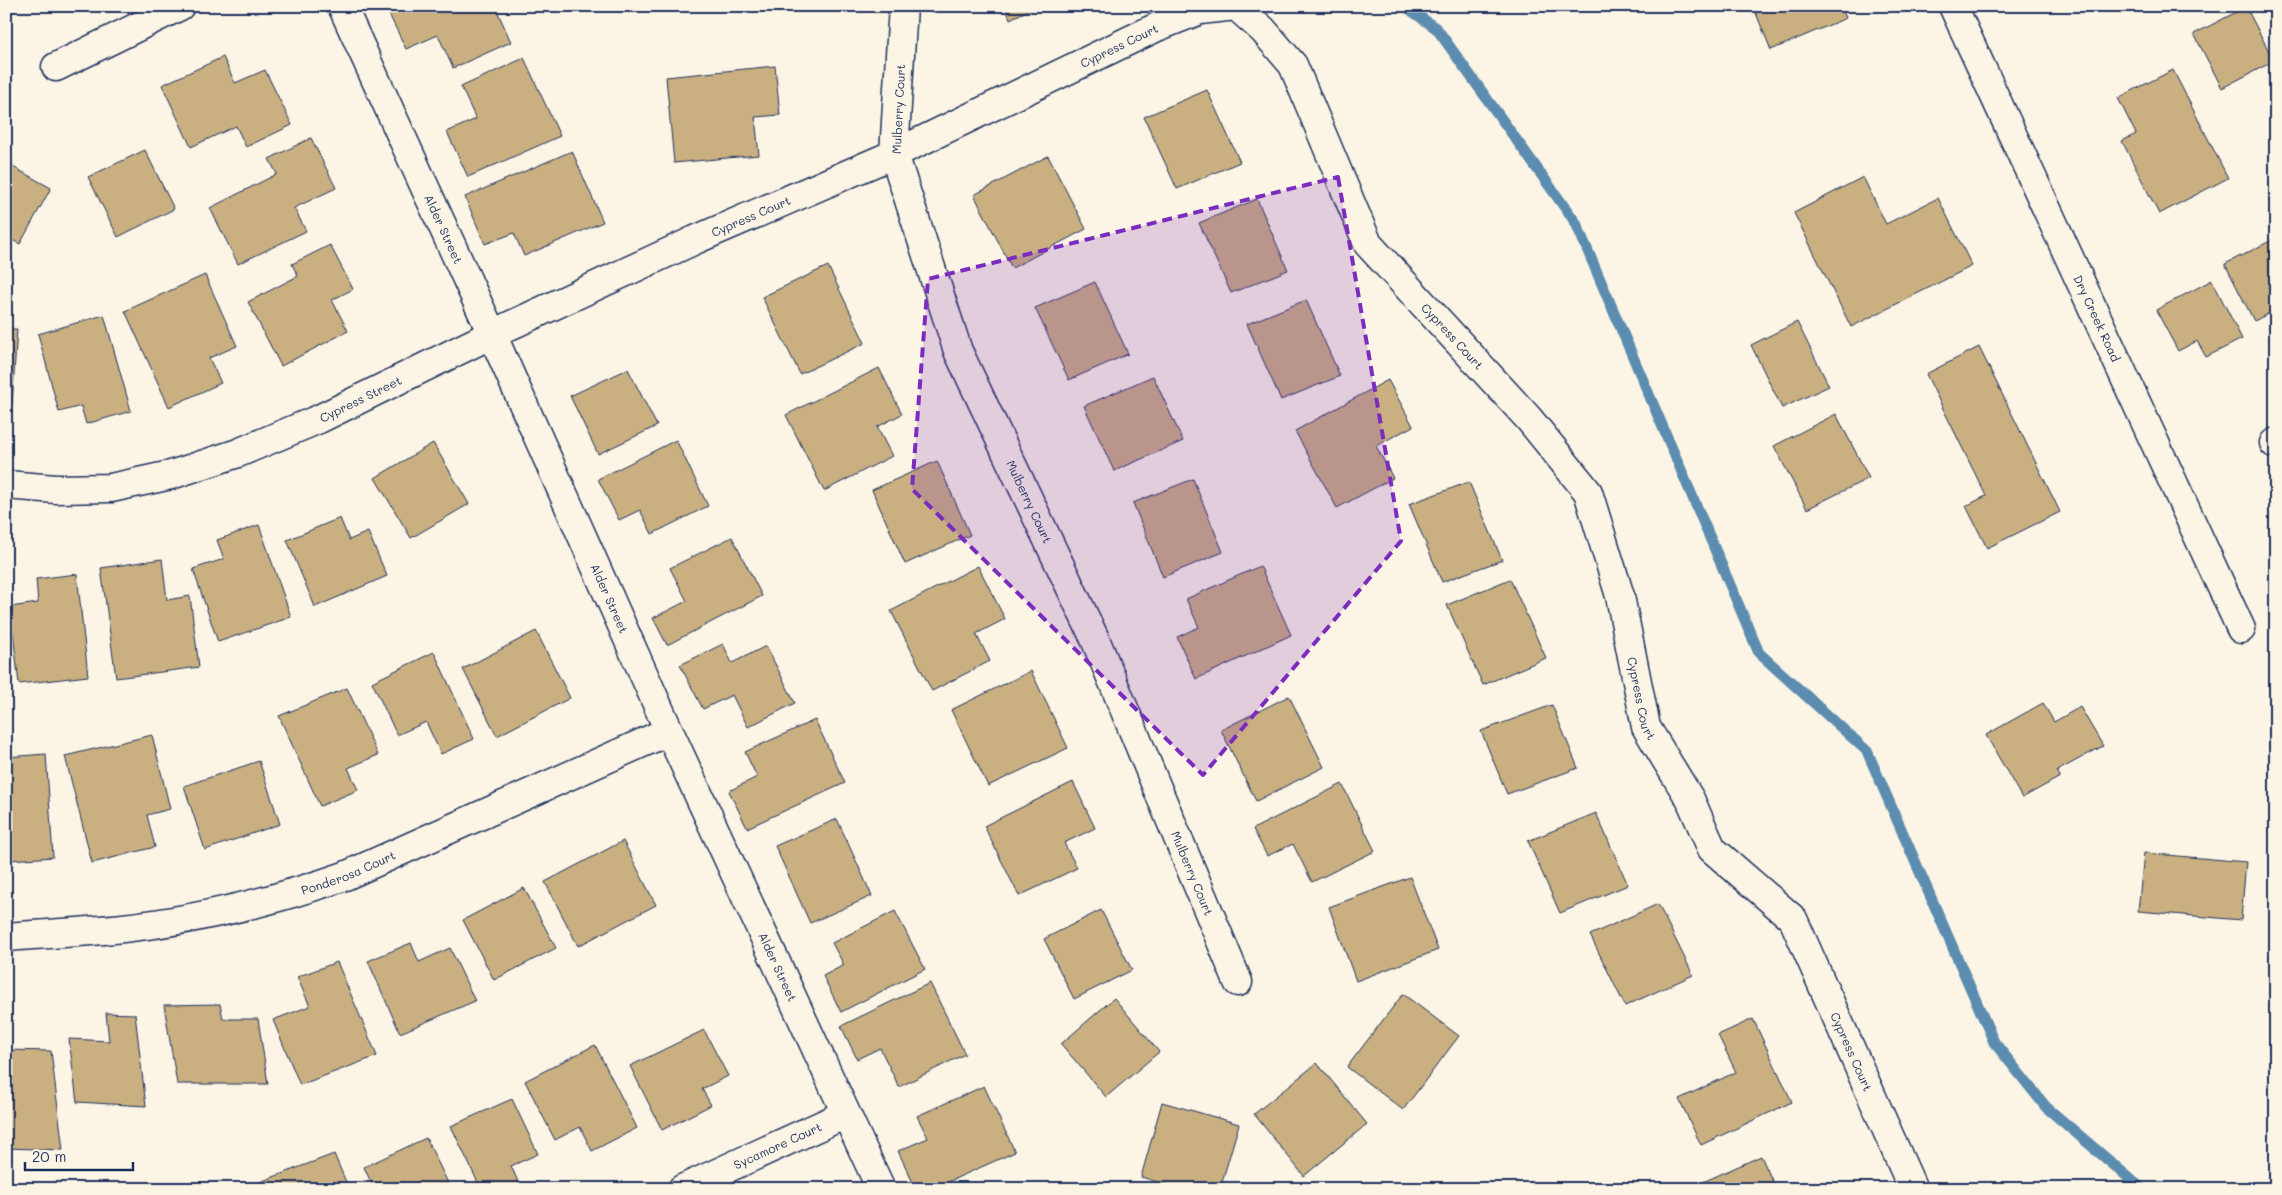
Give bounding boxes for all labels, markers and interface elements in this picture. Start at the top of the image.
street label: Cypress Court [1077,20,1161,71]
street label: Mulberry Court [888,64,908,154]
street label: Alder Street [421,192,467,266]
street label: Cypress Court [709,192,793,240]
street label: Dry Creek Road [2070,272,2124,365]
street label: Cypress Court [1418,299,1487,373]
street label: Cypress Street [317,372,404,426]
street label: Mulberry Court [1003,457,1056,546]
street label: Alder Street [587,561,632,636]
street label: Cypress Court [1624,655,1660,743]
street label: Mulberry Court [1168,829,1217,918]
street label: Ponderosa Court [299,847,398,898]
street label: Alder Street [755,929,801,1004]
street label: Cypress Court [1827,1009,1876,1093]
street label: Sycamore Court [731,1118,824,1172]
scale bar [25,1140,132,1172]
text: 20 m [32,1146,66,1166]

